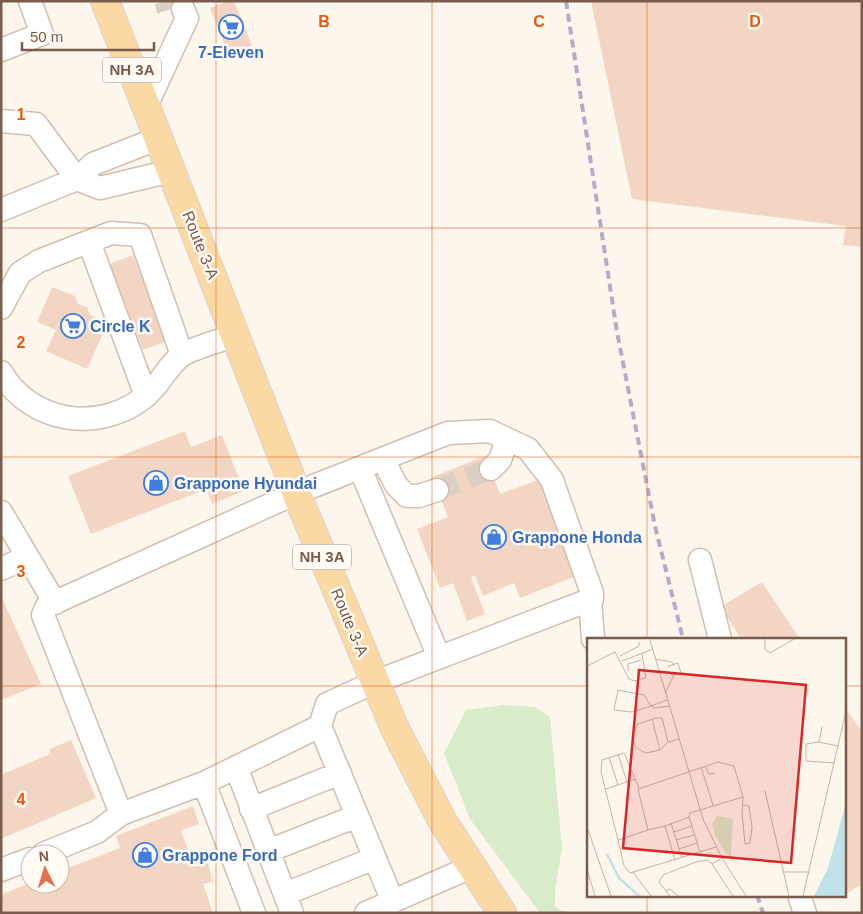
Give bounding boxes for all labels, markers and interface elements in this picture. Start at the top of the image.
text: B [318,13,330,30]
text: C [533,13,545,30]
text: D [749,13,761,30]
supermarket icon: 7-Eleven [218,14,244,40]
scale bar [22,20,155,52]
text: 50 m [30,28,63,45]
place label: 7-Eleven [198,44,264,61]
road number: NH 3A [103,58,161,82]
text: 1 [17,106,26,123]
street label: Route 3-A [179,209,222,282]
supermarket icon: Circle K [60,313,86,339]
place label: Circle K [90,318,151,335]
text: 2 [17,334,26,351]
shop icon: Grappone Hyundai [143,470,169,496]
place label: Grappone Hyundai [174,475,317,492]
shop icon: Grappone Honda [481,524,507,550]
place label: Grappone Honda [512,529,642,546]
road number: NH 3A [293,544,351,570]
text: 3 [17,563,26,580]
street label: Route 3-A [328,586,372,659]
inset map [587,638,846,896]
text: 4 [17,791,26,808]
shop icon: Grappone Ford [132,842,158,868]
north arrow [20,844,70,894]
place label: Grappone Ford [162,847,278,864]
text: N [38,848,50,864]

